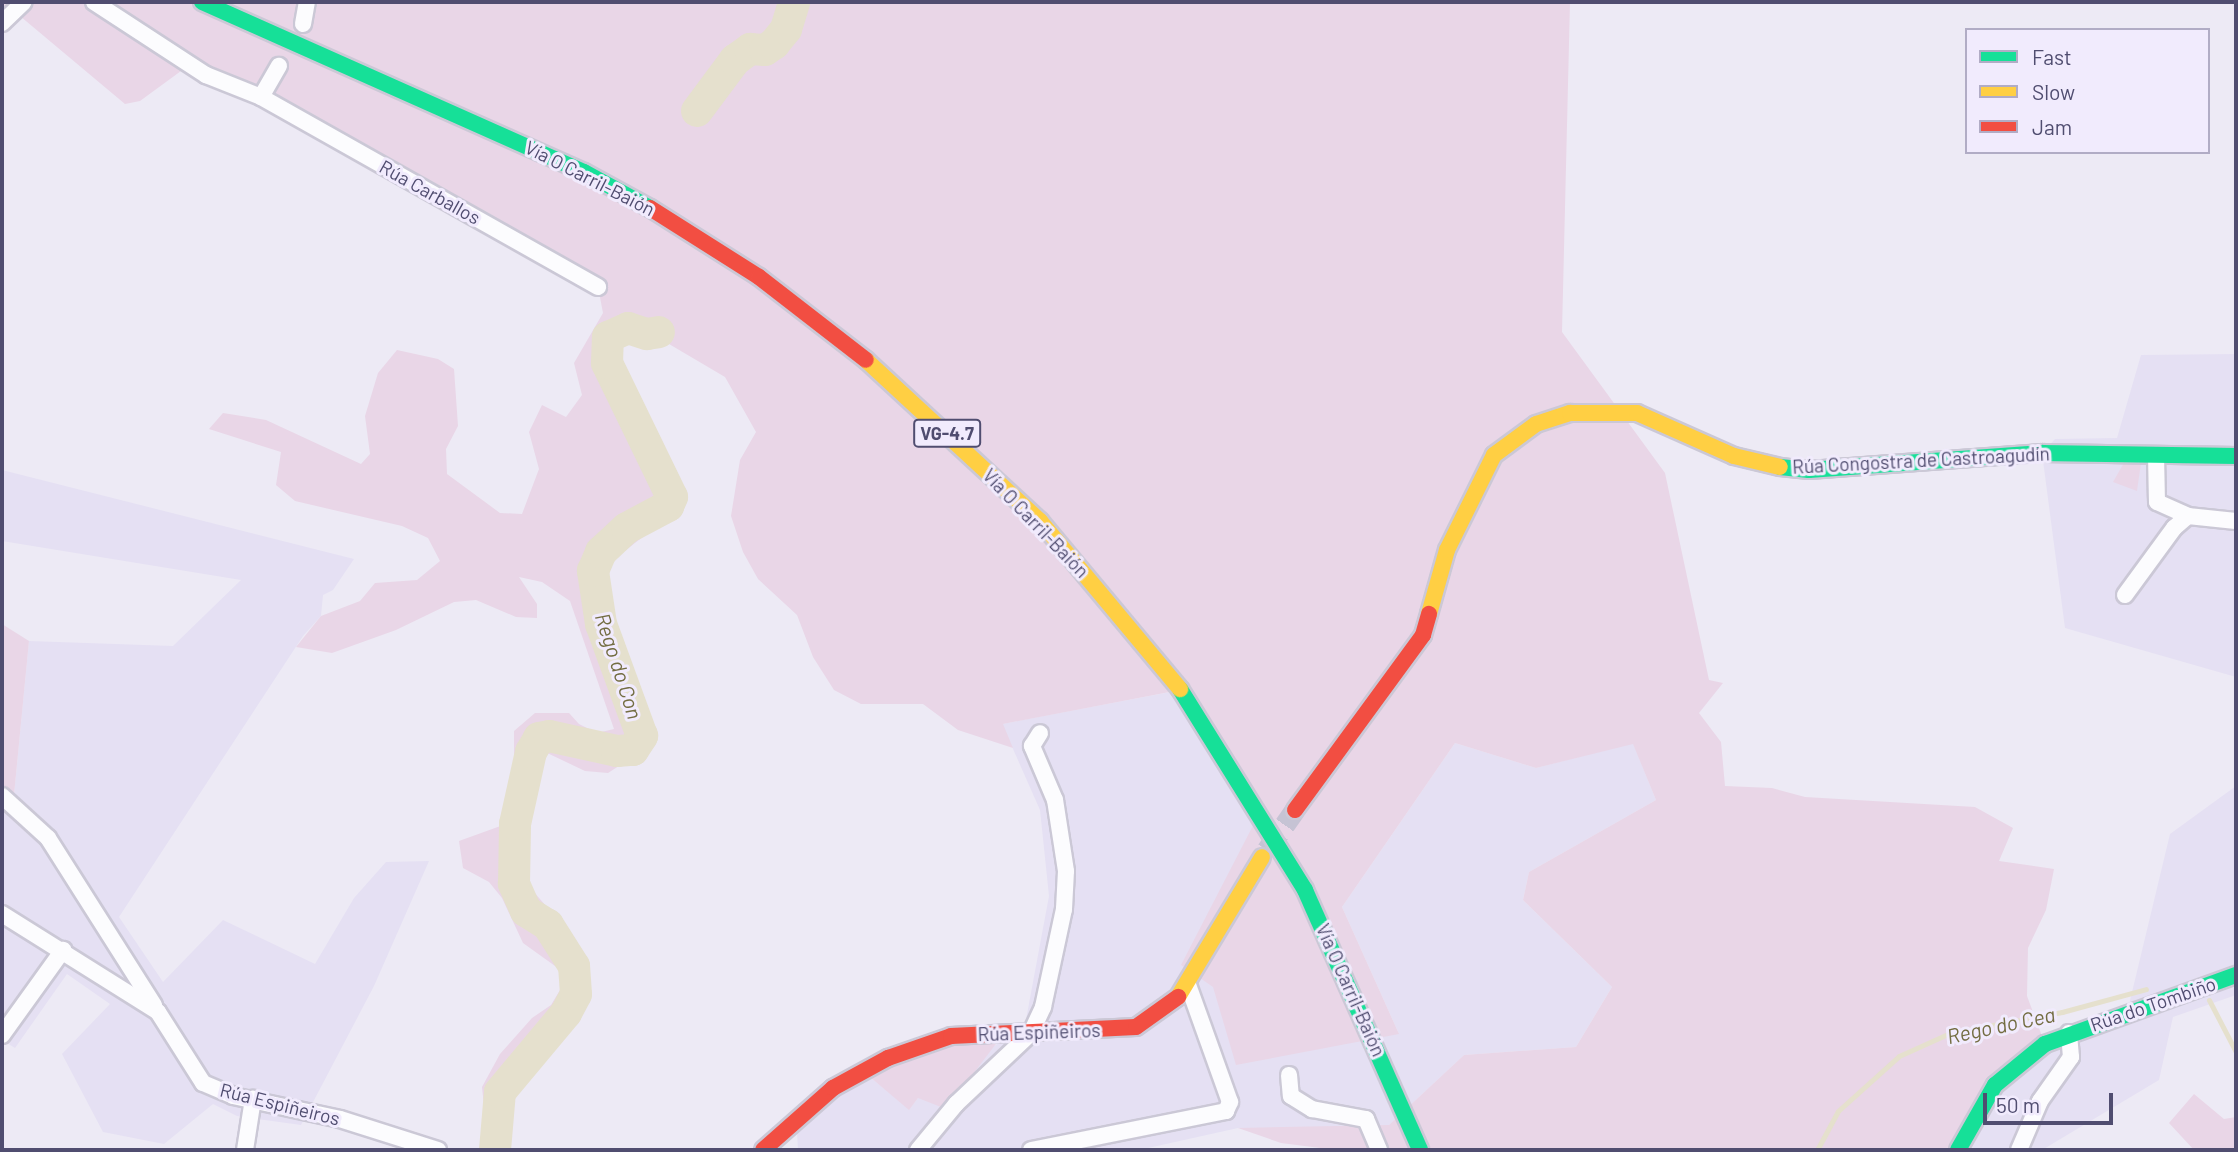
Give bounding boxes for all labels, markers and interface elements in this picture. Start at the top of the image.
legend [1965,28,2210,154]
text: Fast [2032,44,2072,69]
text: Slow [2032,79,2075,104]
text: Jam [2032,114,2072,139]
street label: Vía O Carril-Baión [521,135,659,221]
street label: Rúa Carballos [376,155,484,229]
road number: VG-4.7 [912,418,982,447]
street label: Rúa Congostra de Castroagudín [1792,442,2050,478]
street label: Vía O Carril-Baión [978,464,1094,582]
water label: Rego do Con [590,610,648,722]
street label: Vía O Carril-Baión [1312,920,1390,1060]
street label: Rúa do Tombiño [2087,972,2219,1036]
water label: Rego do Cea [1945,1001,2057,1049]
street label: Rúa Espiñeiros [977,1018,1101,1046]
street label: Rúa Espiñeiros [218,1078,342,1130]
scale bar [1986,1078,2116,1122]
text: 50 m [1996,1092,2040,1117]

